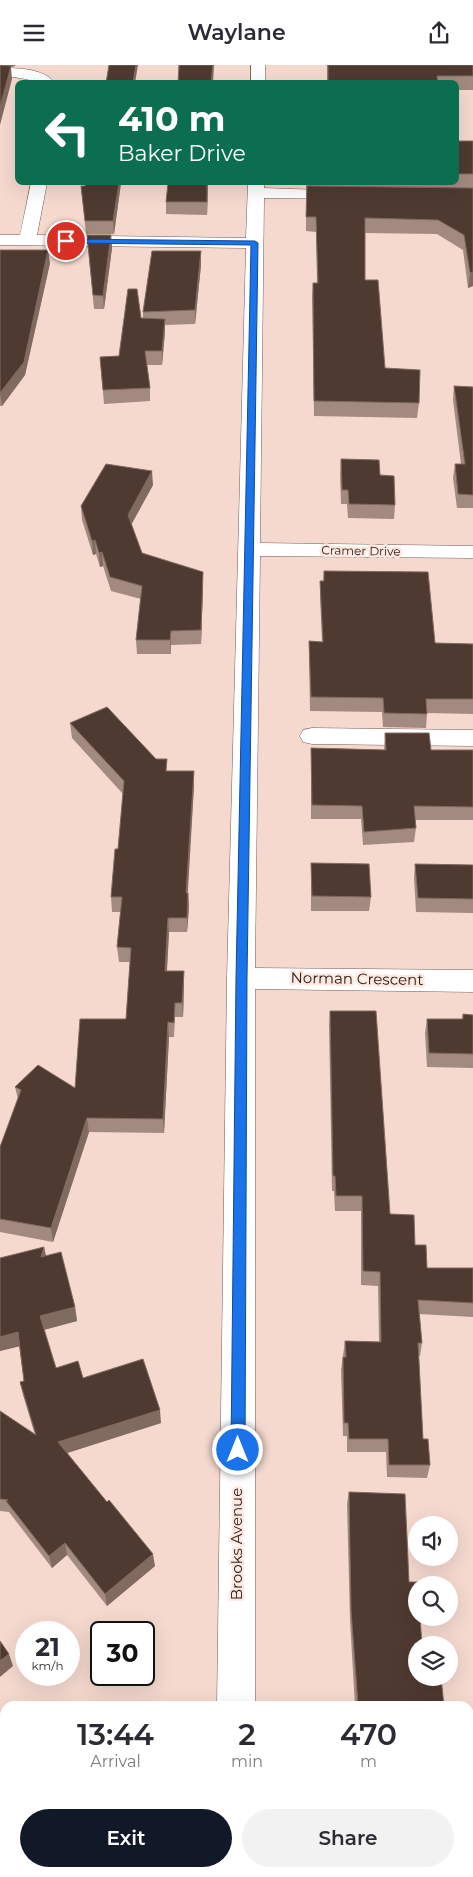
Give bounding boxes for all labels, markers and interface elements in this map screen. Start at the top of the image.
icon: menu [20,19,48,47]
text: Waylane [187,19,286,46]
icon: share [425,19,453,47]
text: 410 m [118,97,225,140]
icon: left [35,100,100,165]
text: Baker Drive [118,140,246,167]
pin [45,220,87,262]
icon: arrive [52,227,80,255]
street label: Cramer Drive [321,542,401,559]
street label: Norman Crescent [290,968,424,989]
position arrow [211,1423,263,1475]
street label: Brooks Avenue [227,1488,246,1600]
map controls [408,1516,458,1686]
button: sound [408,1516,458,1566]
button: search [408,1576,458,1626]
speed limit sign: 30 [90,1621,155,1686]
text: 21 [35,1632,60,1662]
button: layers [408,1636,458,1686]
text: km/h [31,1658,64,1673]
text: 13:44 [77,1716,154,1753]
text: 2 [238,1716,256,1753]
text: 470 [340,1716,397,1753]
text: Arrival [90,1752,141,1771]
text: min [231,1752,263,1771]
text: m [360,1752,377,1771]
button: Exit [20,1809,232,1867]
button: Share [242,1809,454,1867]

